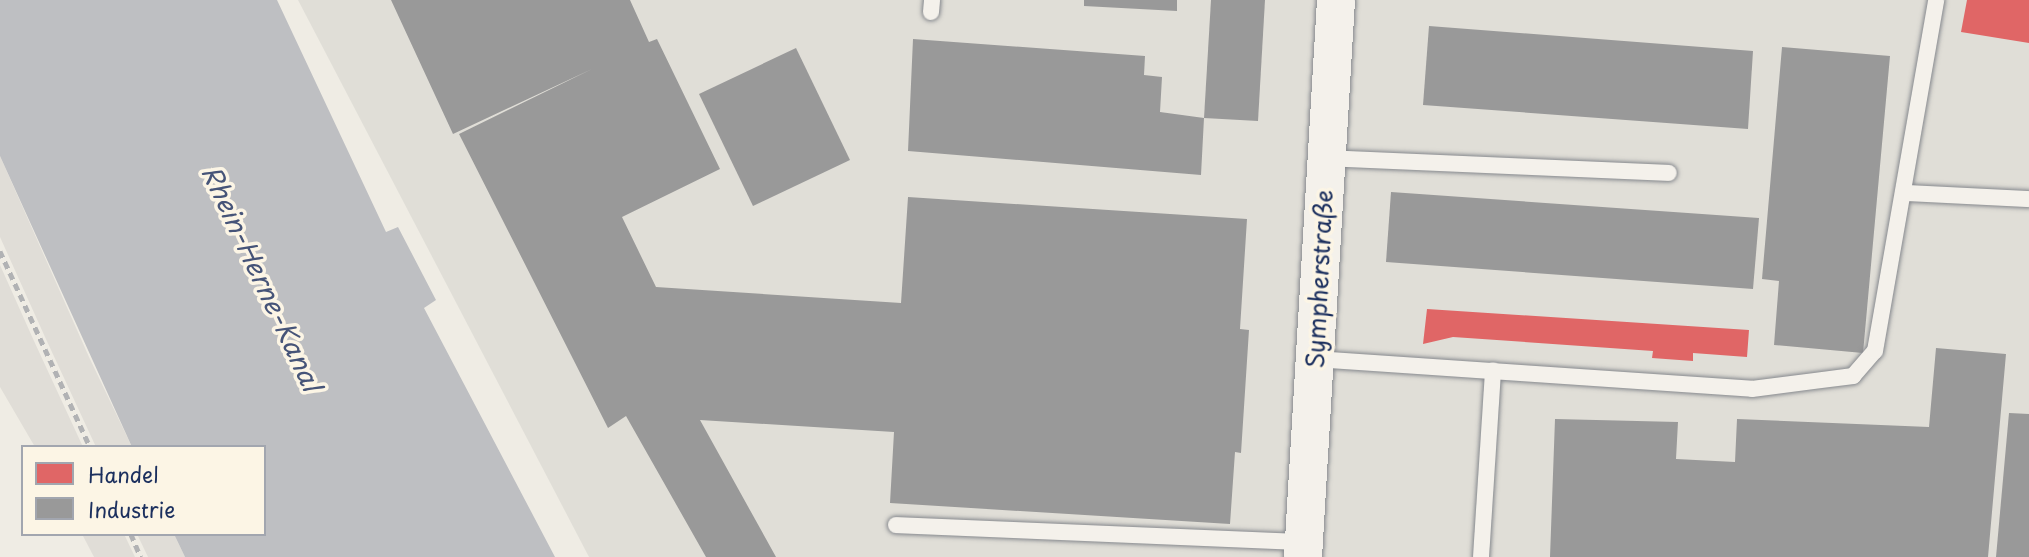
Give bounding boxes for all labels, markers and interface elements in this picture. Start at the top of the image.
water label: Rhein-Herne-Kanal [196,160,328,396]
street label: Sympherstraße [1300,189,1338,369]
legend [21,445,266,536]
text: Handel [88,458,159,490]
text: Industrie [88,493,175,525]

